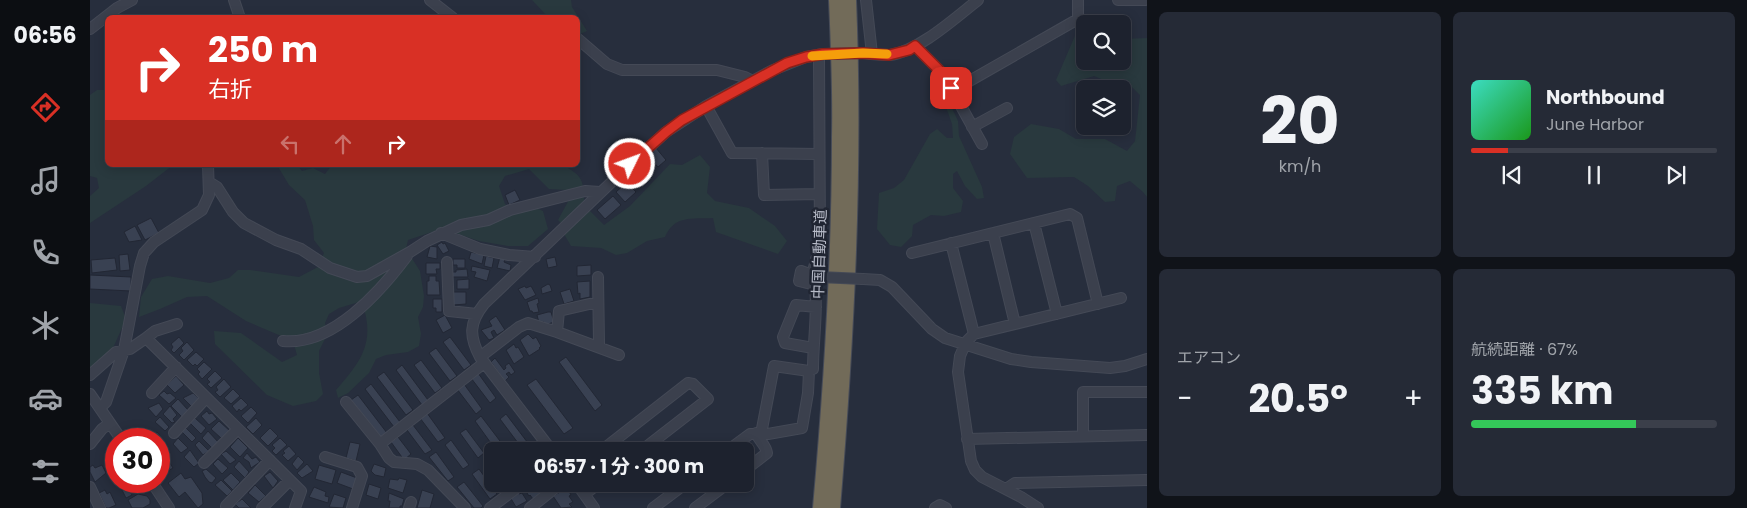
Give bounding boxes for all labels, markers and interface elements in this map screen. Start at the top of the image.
map controls [1076,15,1131,135]
button: search [1076,15,1131,70]
text: 06:56 [14,20,76,51]
text: 250 m [208,25,318,74]
icon: right [125,35,190,100]
pin [930,67,972,109]
text: 右折 [208,74,252,105]
icon: arrive [937,74,965,102]
text: 20 [1260,76,1340,167]
button: layers [1076,80,1131,135]
text: Northbound [1546,84,1665,111]
icon: directions [28,90,63,125]
text: June Harbor [1546,113,1644,136]
icon: left [276,130,304,158]
icon: ahead [329,130,357,158]
icon: right [382,130,410,158]
position arrow [603,137,655,189]
text: km/h [1279,155,1321,178]
icon: previous [1498,161,1526,189]
icon: pause [1580,161,1608,189]
icon: next [1662,161,1690,189]
icon: music [28,163,63,198]
street label: 中国自動車道 [807,209,831,299]
icon: phone [28,235,63,270]
icon: climate [28,308,63,343]
text: 航続距離 · 67% [1471,338,1578,361]
text: エアコン [1177,346,1241,369]
text: 335 km [1471,364,1613,417]
text: 20.5° [1248,372,1348,425]
text: − [1177,379,1192,418]
text: + [1404,379,1423,418]
icon: car [28,381,63,416]
speed limit sign: 30 [105,428,170,493]
text: 06:57 · 1 分 · 300 m [534,453,704,480]
icon: filters [28,454,63,489]

